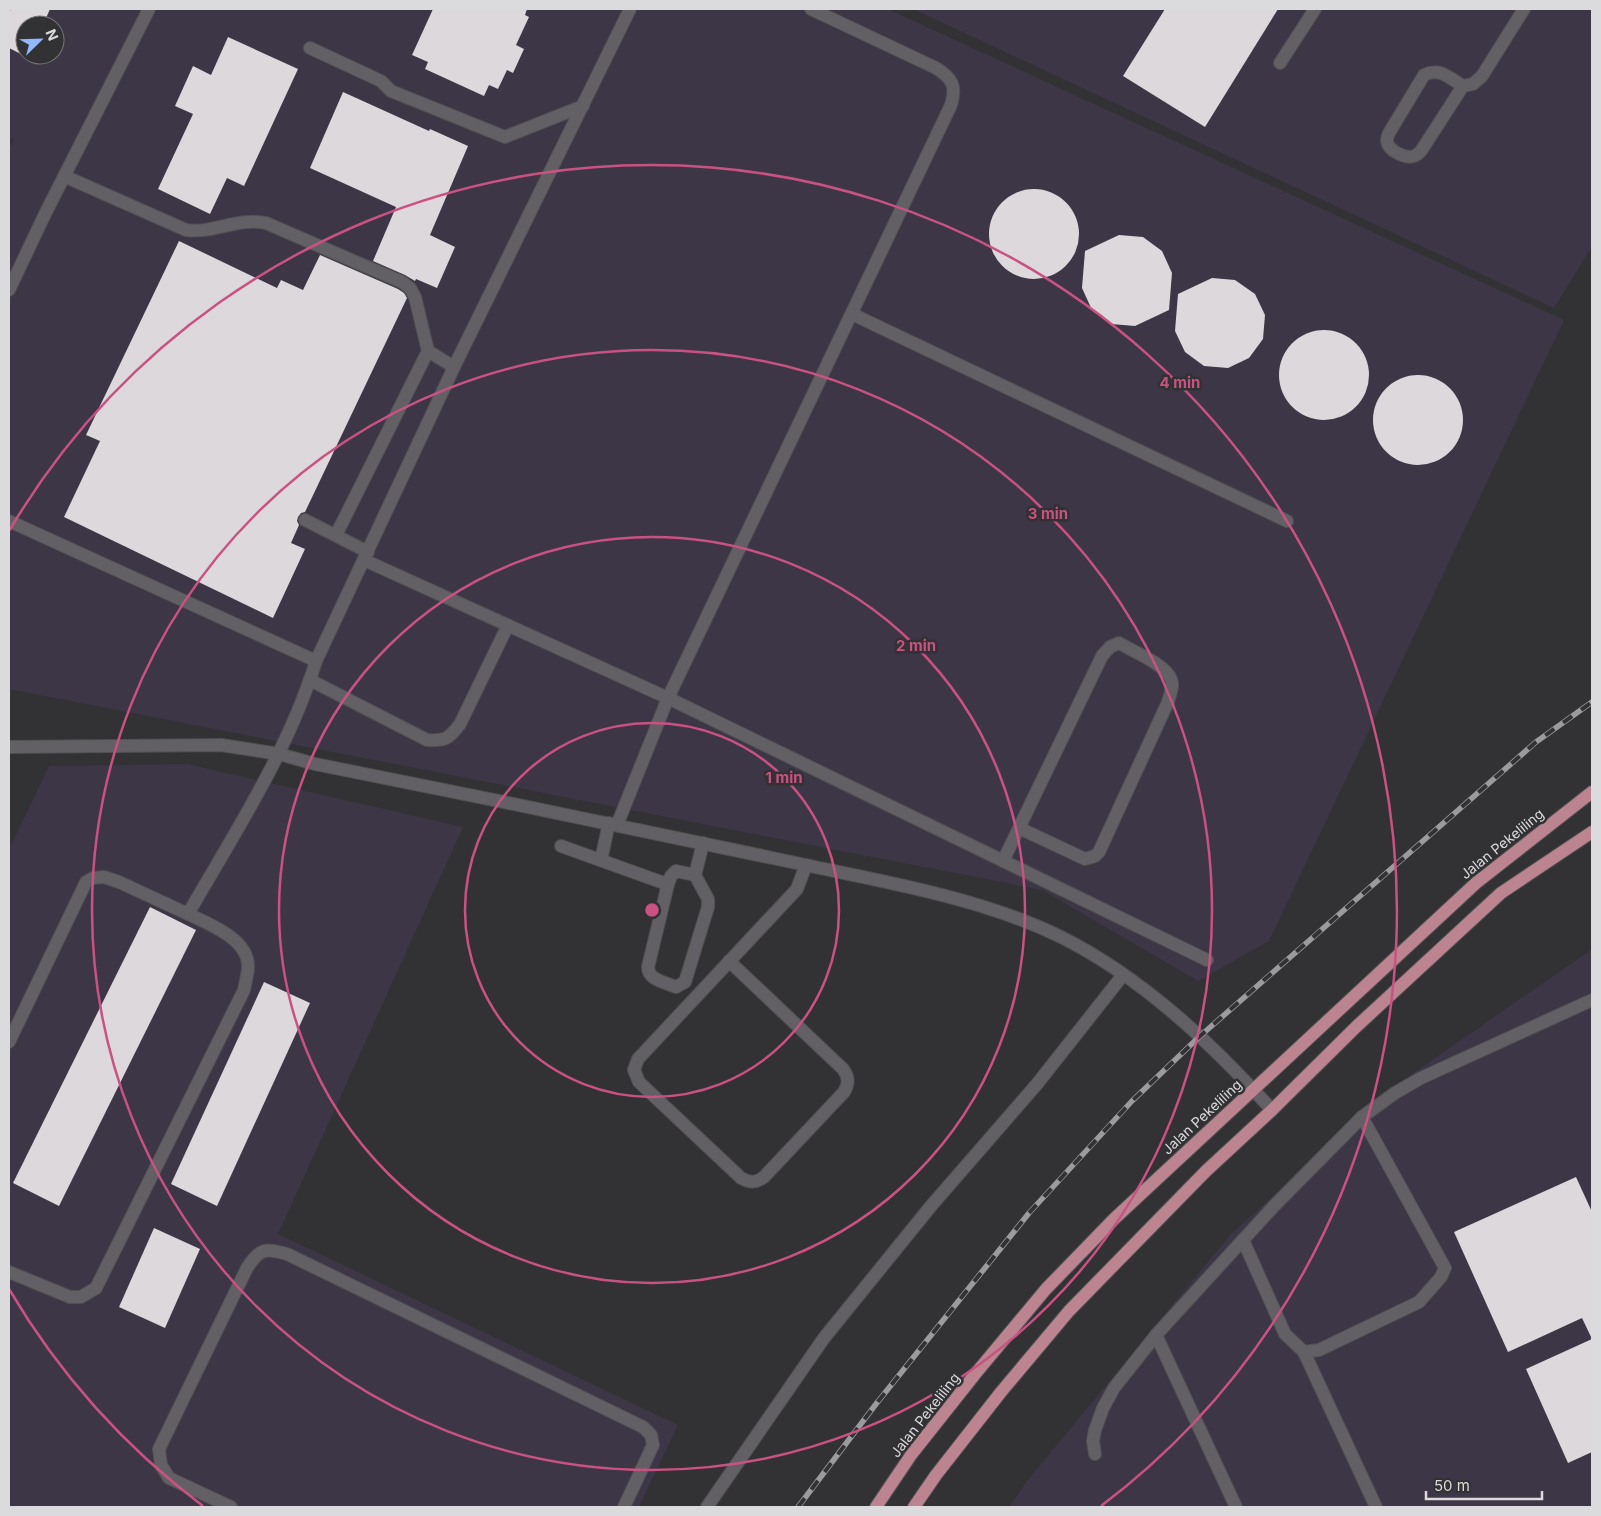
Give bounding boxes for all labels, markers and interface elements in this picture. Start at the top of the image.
north arrow [15,15,65,65]
text: N [43,26,62,43]
text: 4 min [1160,373,1200,392]
text: 3 min [1028,504,1068,523]
text: 2 min [896,636,936,655]
text: 1 min [765,768,803,787]
street label: Jalan Pekeliling [1457,805,1547,882]
centre of rings [643,901,661,919]
street label: Jalan Pekeliling [1158,1076,1245,1158]
street label: Jalan Pekeliling [886,1369,963,1460]
scale bar [1426,1468,1542,1500]
text: 50 m [1434,1476,1470,1495]

